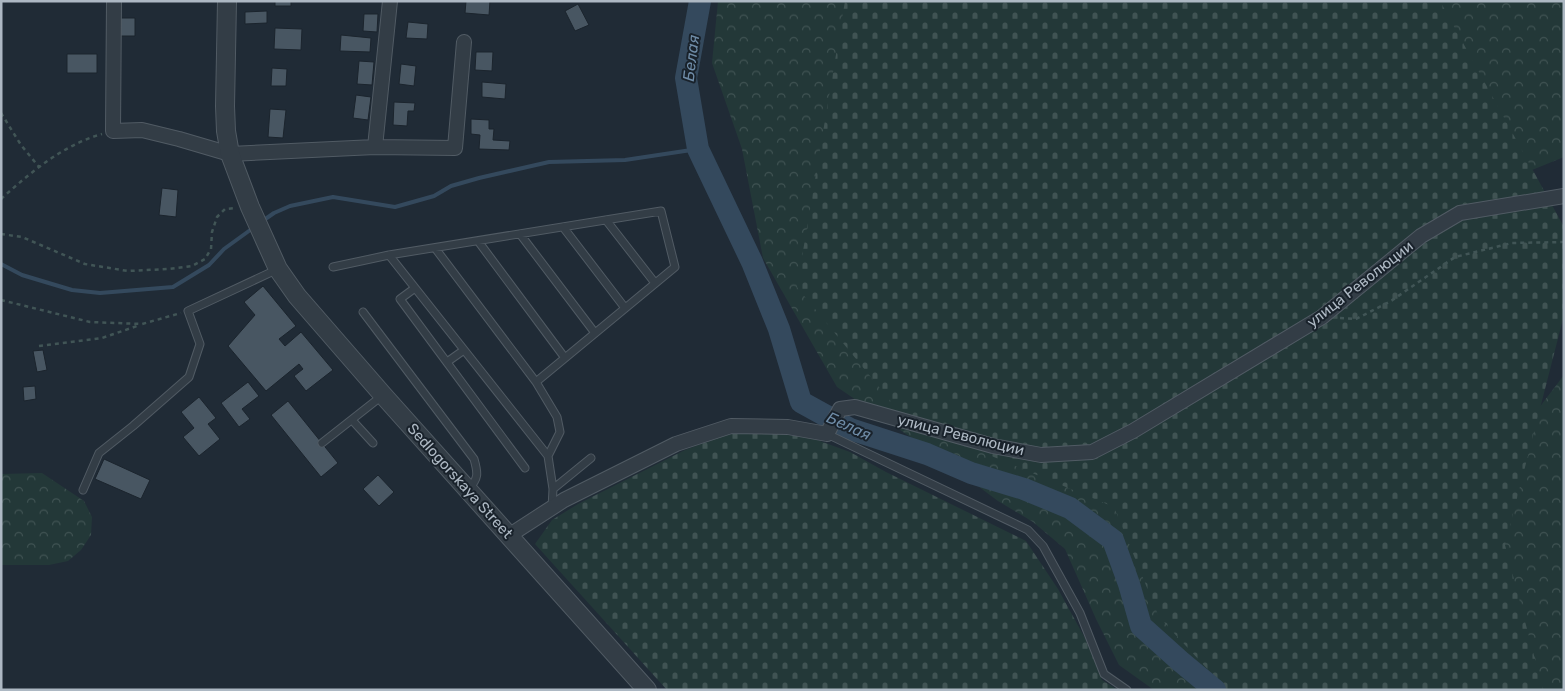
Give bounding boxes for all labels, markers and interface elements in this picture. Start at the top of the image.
water label: Белая [679,33,703,82]
street label: улица Революции [1303,237,1417,331]
water label: Белая [824,408,874,444]
street label: улица Революции [896,411,1026,459]
street label: Sedlogorskaya Street [404,420,517,542]

